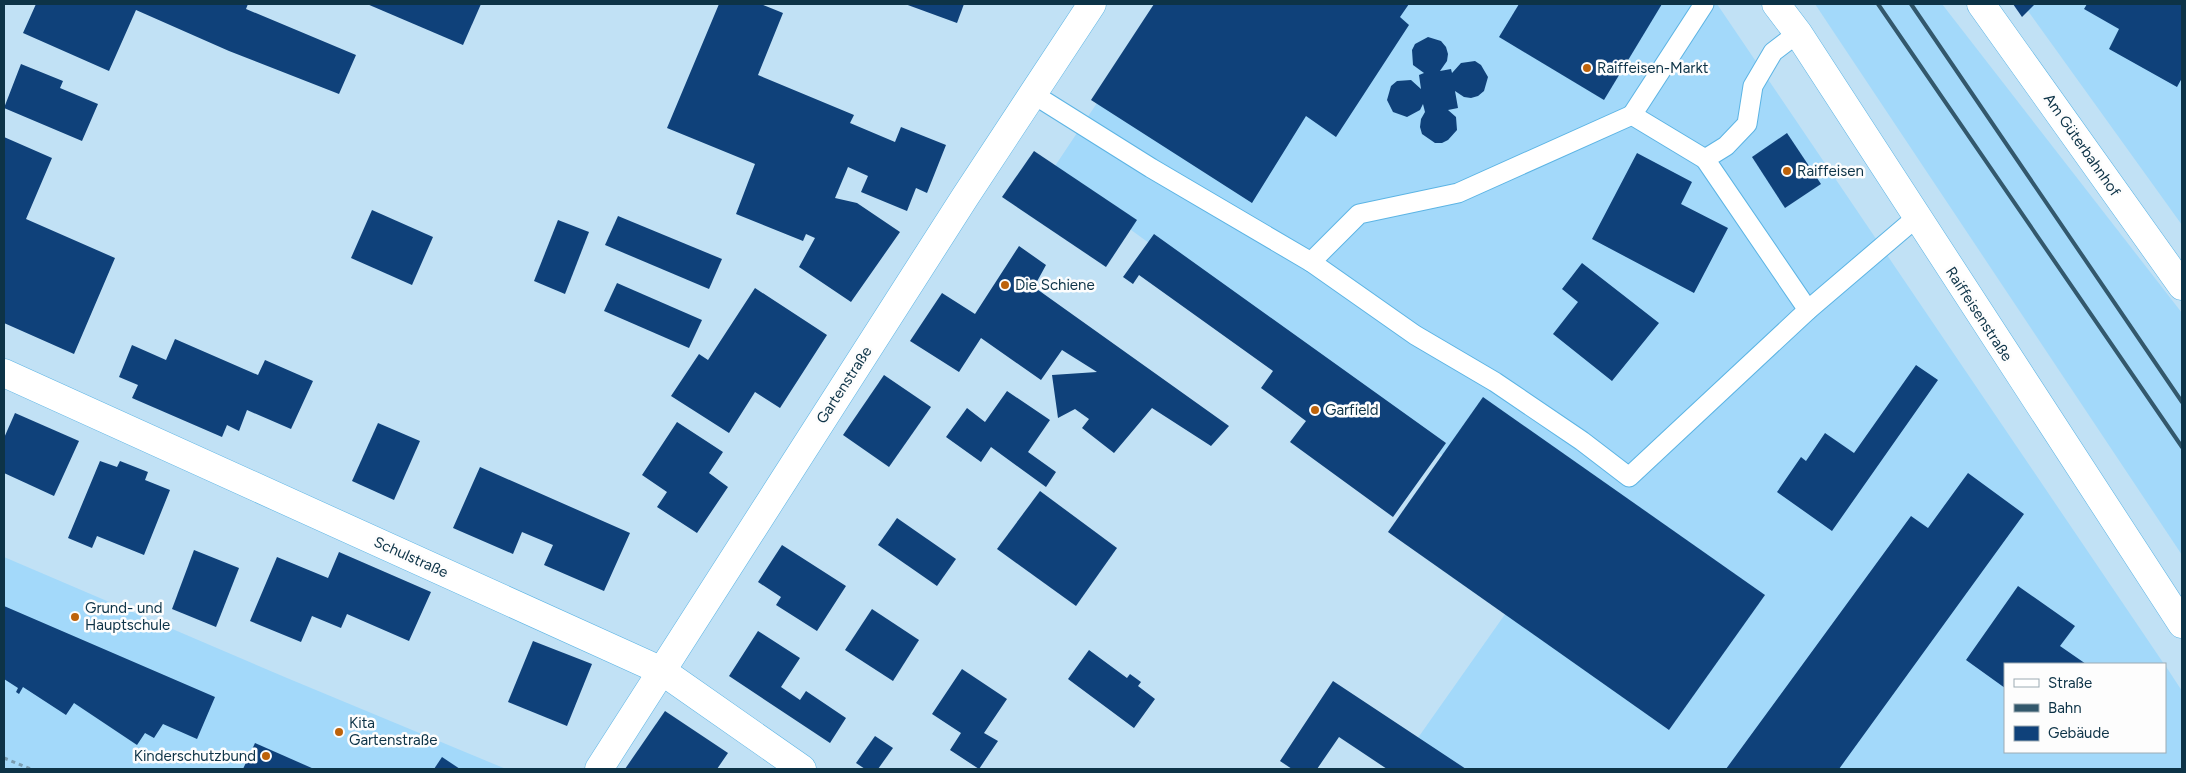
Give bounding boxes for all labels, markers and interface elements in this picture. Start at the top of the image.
place label: Raiffeisen-Markt [1597,59,1709,77]
marker: Raiffeisen-Markt [1581,62,1593,74]
street label: Am Güterbahnhof [2040,90,2124,200]
place label: Raiffeisen [1797,162,1864,180]
marker: Raiffeisen [1781,165,1793,177]
street label: Raiffeisenstraße [1942,263,2016,365]
place label: Die Schiene [1015,276,1095,294]
marker: Die Schiene [999,279,1011,291]
street label: Gartenstraße [812,343,876,427]
place label: Garfield [1325,401,1378,419]
marker: Garfield [1309,404,1321,416]
street label: Schulstraße [371,533,451,581]
place label: Grund- und Hauptschule [85,599,170,634]
marker: Grund- und Hauptschule [69,611,81,623]
legend [2004,663,2166,753]
text: Straße [2048,674,2092,692]
text: Bahn [2048,699,2082,717]
place label: Kita Gartenstraße [349,714,437,749]
text: Gebäude [2048,724,2109,742]
marker: Kita Gartenstraße [333,726,345,738]
place label: Kinderschutzbund [134,747,256,765]
marker: Kinderschutzbund [260,750,272,762]

